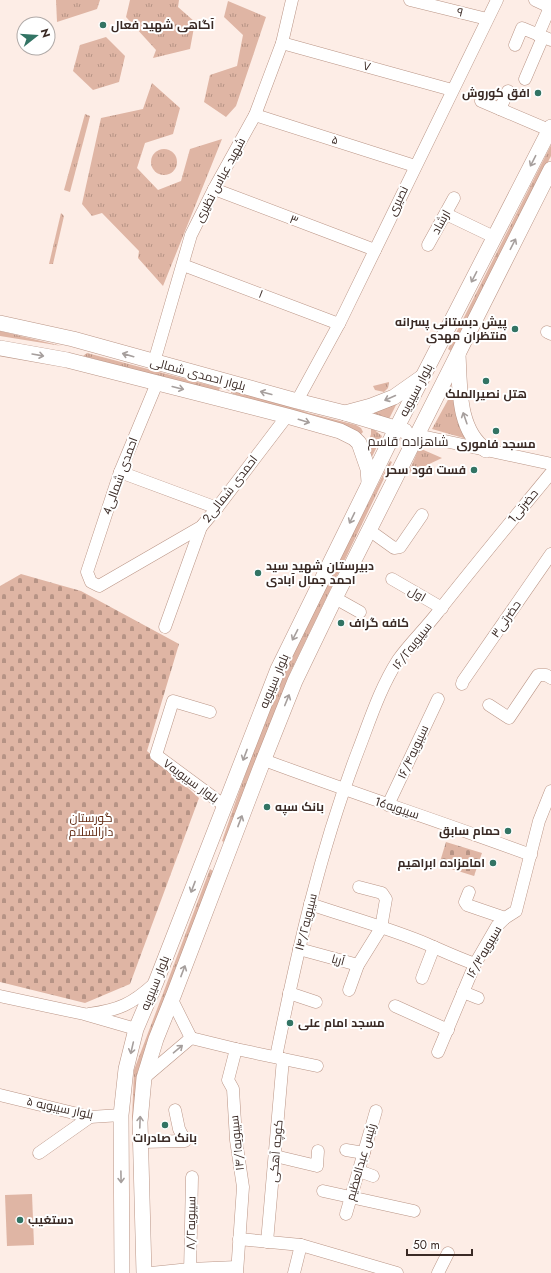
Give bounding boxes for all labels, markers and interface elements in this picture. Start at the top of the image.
street label: ۹ [455,3,465,21]
north arrow [16,16,56,56]
place label: آگاهی شهید فعال [111,16,215,34]
marker: آگاهی شهید فعال [98,20,108,30]
text: N [37,27,54,40]
street label: ۷ [361,56,373,76]
place label: افق کوروش [462,84,530,102]
marker: افق کوروش [533,88,543,98]
street label: ۵ [329,130,341,150]
street label: شهید عباس نظیری [190,134,250,226]
one-way arrow [529,155,536,167]
street label: نصیری [383,183,413,219]
street label: ارشاد [427,206,455,238]
street label: ۳ [287,210,301,230]
one-way arrow [510,238,518,250]
one-way arrow [470,271,477,283]
street label: ۱ [256,285,266,303]
place label: پیش دبستانی پسرانه منتظران مهدی [395,313,508,345]
marker: پیش دبستانی پسرانه منتظران مهدی [510,324,520,334]
one-way arrow [31,351,44,359]
one-way arrow [121,351,134,358]
street label: بلوار احمدی شمالی [148,353,248,395]
street label: بلوار سیبویه [394,360,438,420]
marker: هتل نصیرالملک [481,376,491,386]
one-way arrow [172,385,185,393]
place label: هتل نصیرالملک [445,385,527,403]
one-way arrow [260,389,273,396]
one-way arrow [384,395,396,402]
one-way arrow [461,413,469,425]
one-way arrow [298,418,311,425]
marker: مسجد فاموری [491,426,501,436]
district label: شاهزاده قاسم [367,432,449,451]
street label: 4احمدی شمالی [98,435,142,517]
place label: مسجد فاموری [456,435,536,453]
street label: 2احمدی شمالی [198,452,262,526]
place label: فست فود سحر [385,461,466,479]
marker: فست فود سحر [469,465,479,475]
street label: 1حضرتی [503,485,543,527]
one-way arrow [348,512,355,524]
place label: دبیرستان شهید سید احمد جمال آبادی [266,557,374,589]
marker: دبیرستان شهید سید احمد جمال آبادی [253,568,263,578]
street label: اول [405,582,429,606]
street label: حضرتی۳ [487,597,525,641]
place label: کافه گراف [349,614,409,632]
marker: کافه گراف [336,618,346,628]
street label: سیبویه۱۶/۲ [388,618,436,674]
one-way arrow [291,629,298,641]
street label: بلوار سیبویه [254,651,294,711]
one-way arrow [284,695,292,707]
street label: سیبویه۱۶/۴ [393,722,433,782]
one-way arrow [240,749,248,761]
street label: بلوار سیبویه۷ [159,755,223,807]
street label: سیبویه16 [372,792,422,824]
place label: بانک سپه [275,798,324,816]
marker: بانک سپه [262,802,272,812]
park label: گورستان دارالسلام [69,809,113,841]
one-way arrow [237,816,245,828]
place label: حمام سابق [439,822,500,840]
marker: حمام سابق [503,826,513,836]
place label: امامزاده ابراهیم [398,854,485,872]
marker: امامزاده ابراهیم [488,858,498,868]
one-way arrow [189,881,197,893]
street label: سیبویه۱۴/۲ [290,891,322,952]
street label: سیبویه۱۶/۳ [462,922,506,982]
street label: آریا [329,950,347,971]
street label: بلوار سیبویه [136,953,174,1013]
one-way arrow [179,966,187,978]
place label: مسجد امام علی [298,1014,385,1032]
marker: مسجد امام علی [285,1018,295,1028]
one-way arrow [127,1041,135,1054]
one-way arrow [173,1044,184,1053]
street label: بلوار سیبویه ۵ [25,1092,95,1124]
street label: سیبویه۱۴/۱ [225,1114,249,1172]
one-way arrow [137,1116,144,1129]
street label: کوچه آهکی [264,1119,288,1183]
marker: بانک صادرات [160,1120,170,1130]
street label: رئیس عبدالعظیم [341,1121,381,1203]
place label: بانک صادرات [133,1129,197,1147]
one-way arrow [118,1170,125,1183]
street label: سیبویه۸/۲ [182,1196,200,1250]
place label: دستغیب [28,1211,74,1229]
marker: دستغیب [15,1215,25,1225]
scale bar [407,1231,472,1257]
text: 50 m [413,1236,440,1254]

